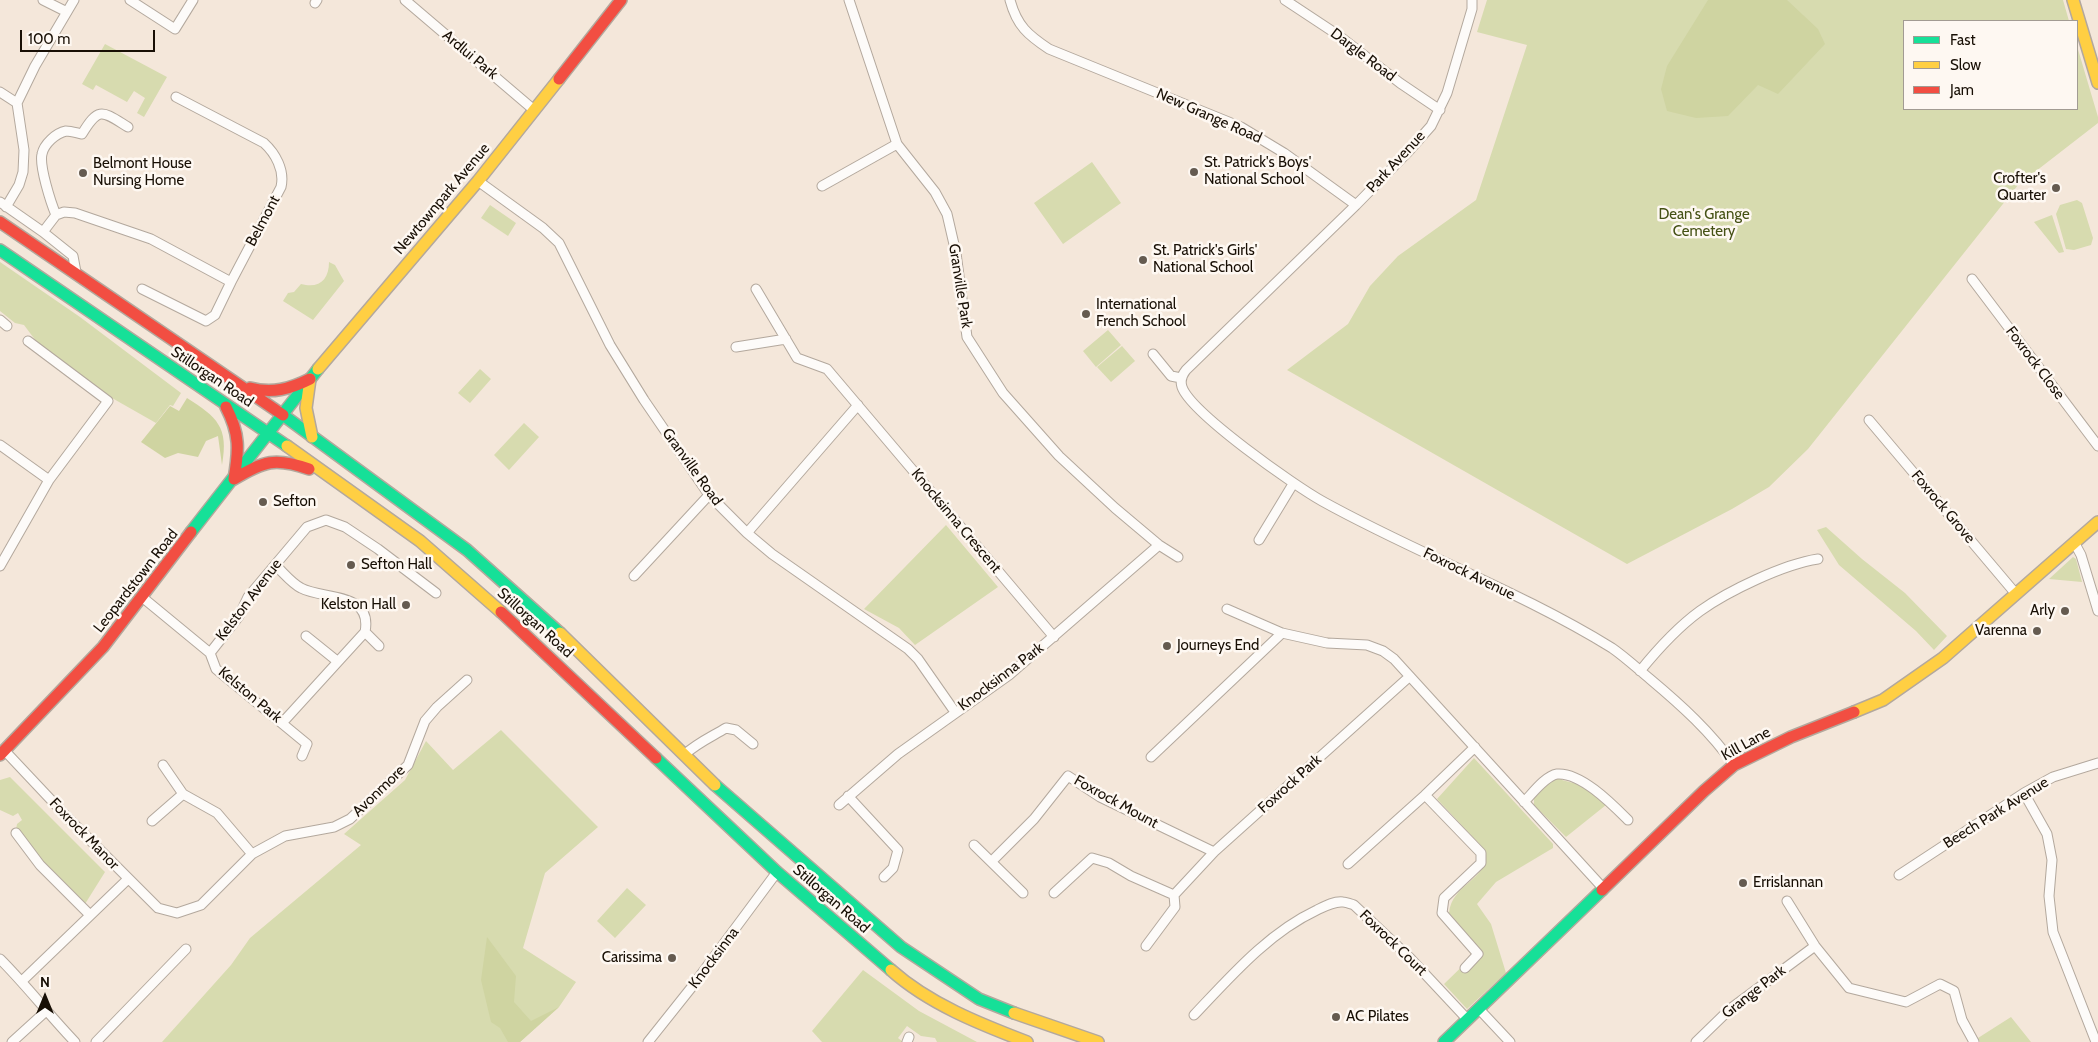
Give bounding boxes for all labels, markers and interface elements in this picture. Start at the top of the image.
scale bar [22,20,158,52]
legend [1903,20,2078,110]
street label: Dargle Road [1327,25,1399,85]
street label: Ardlui Park [439,27,501,83]
text: 100 m [28,30,70,48]
text: Fast [1950,31,1975,49]
text: Slow [1950,56,1981,74]
text: Jam [1950,81,1974,99]
street label: New Grange Road [1153,85,1265,147]
street label: Park Avenue [1363,127,1429,197]
street label: Newtownpark Avenue [390,140,494,258]
place label: St. Patrick's Boys' National School [1204,154,1311,189]
place label: Belmont House Nursing Home [93,155,192,190]
marker: St. Patrick's Boys' National School [1188,166,1200,178]
marker: Belmont House Nursing Home [77,167,89,179]
place label: Crofter's Quarter [1993,170,2046,205]
marker: Crofter's Quarter [2050,182,2062,194]
street label: Belmont [242,193,284,249]
park label: Dean's Grange Cemetery [1658,206,1750,241]
street label: Granville Park [944,242,976,330]
place label: St. Patrick's Girls' National School [1153,242,1257,277]
marker: St. Patrick's Girls' National School [1137,254,1149,266]
place label: International French School [1096,296,1186,331]
marker: International French School [1080,308,1092,320]
street label: Foxrock Close [2002,323,2068,403]
street label: Stillorgan Road [167,343,257,411]
street label: Granville Road [658,425,726,509]
street label: Knocksinna Crescent [907,465,1005,577]
street label: Foxrock Grove [1907,467,1979,547]
place label: Sefton [273,493,316,511]
marker: Sefton [257,496,269,508]
street label: Leopardstown Road [90,526,182,636]
street label: Foxrock Avenue [1420,544,1518,604]
street label: Kelston Avenue [212,555,286,645]
place label: Sefton Hall [361,556,432,574]
marker: Sefton Hall [345,559,357,571]
street label: Stillorgan Road [493,584,577,662]
place label: Kelston Hall [321,596,396,614]
marker: Kelston Hall [400,599,412,611]
place label: Arly [2030,602,2055,620]
marker: Arly [2059,605,2071,617]
place label: Varenna [1975,622,2027,640]
marker: Varenna [2031,625,2043,637]
place label: Journeys End [1177,637,1259,655]
street label: Knocksinna Park [955,639,1047,715]
marker: Journeys End [1161,640,1173,652]
street label: Kelston Park [215,663,285,727]
street label: Kill Lane [1718,723,1774,765]
street label: Foxrock Park [1255,751,1325,817]
street label: Avonmore [349,762,409,820]
street label: Foxrock Mount [1071,771,1161,833]
street label: Beech Park Avenue [1940,773,2052,853]
street label: Foxrock Manor [45,794,123,874]
street label: Stillorgan Road [789,861,873,937]
place label: Errislannan [1753,874,1823,892]
marker: Errislannan [1737,877,1749,889]
street label: Foxrock Court [1355,906,1431,980]
street label: Knocksinna [685,924,743,992]
place label: Carissima [602,949,662,967]
marker: Carissima [666,952,678,964]
street label: Grange Park [1719,962,1789,1022]
north arrow [20,972,70,1022]
text: N [40,973,50,991]
place label: AC Pilates [1346,1008,1409,1026]
marker: AC Pilates [1330,1011,1342,1023]

